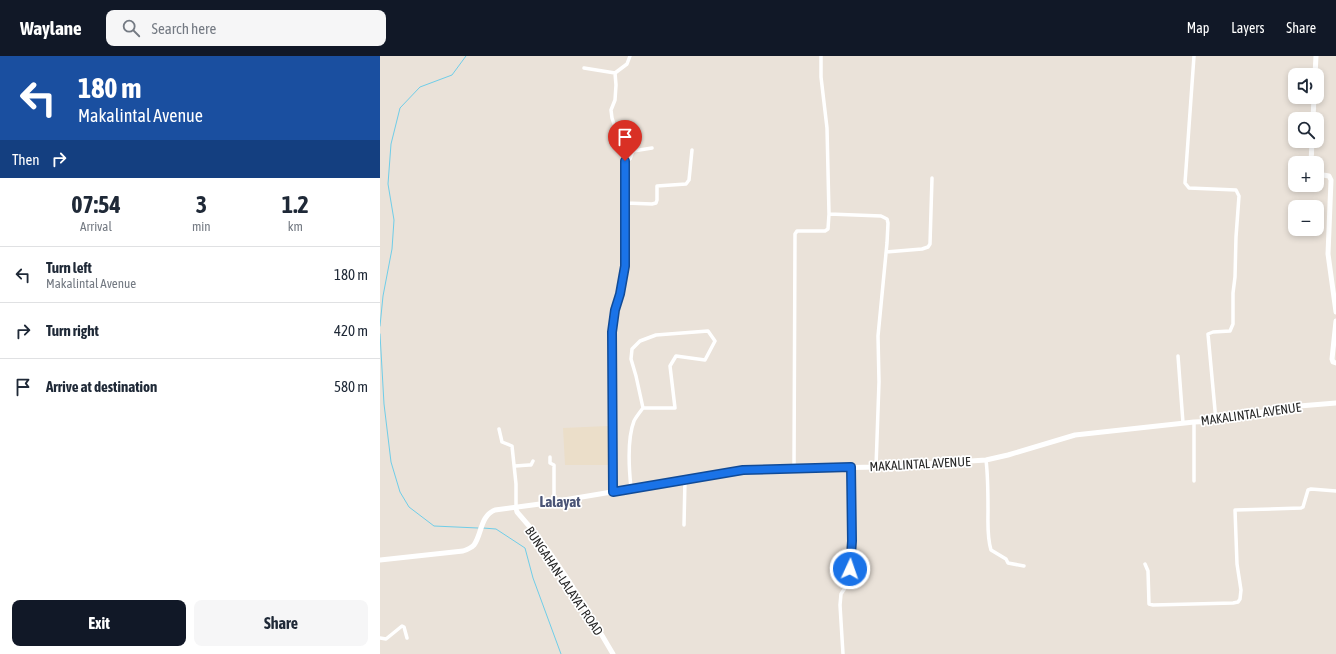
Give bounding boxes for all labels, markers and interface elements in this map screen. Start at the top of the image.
search box [106,10,386,46]
text: Waylane [20,17,82,39]
icon: search [120,17,142,39]
text: Search here [152,20,216,37]
text: Map [1187,20,1209,36]
text: Layers [1231,20,1264,36]
text: Share [1286,20,1316,36]
map controls [1288,68,1324,236]
button: sound [1288,68,1324,104]
icon: left [12,72,64,124]
text: 180 m [78,72,141,104]
text: Makalintal Avenue [78,105,203,126]
button: search [1288,112,1324,148]
pin [608,120,642,161]
icon: arrive [614,126,636,148]
icon: right [48,148,70,170]
text: Then [12,151,40,168]
button: + [1288,156,1324,192]
text: 07:54 [71,191,121,218]
text: 3 [196,191,207,218]
text: 1.2 [282,191,309,218]
button: − [1288,200,1324,236]
text: Arrival [80,219,112,234]
text: min [192,219,211,234]
text: km [288,219,303,234]
text: Turn left [46,259,92,276]
icon: left [12,264,34,286]
text: 180 m [334,266,368,283]
text: Makalintal Avenue [46,276,136,291]
icon: right [12,320,34,342]
text: Turn right [46,322,99,339]
text: 420 m [334,322,368,339]
icon: arrive [12,376,34,398]
text: Arrive at destination [46,378,157,395]
text: 580 m [334,378,368,395]
street label: MAKALINTAL AVENUE [1200,399,1303,428]
street label: MAKALINTAL AVENUE [869,454,971,474]
district label: Lalayat [539,493,581,510]
street label: BUNGAHAN-LALAYAT ROAD [522,524,606,638]
position arrow [829,548,871,590]
button: Exit [12,600,186,646]
button: Share [194,600,368,646]

